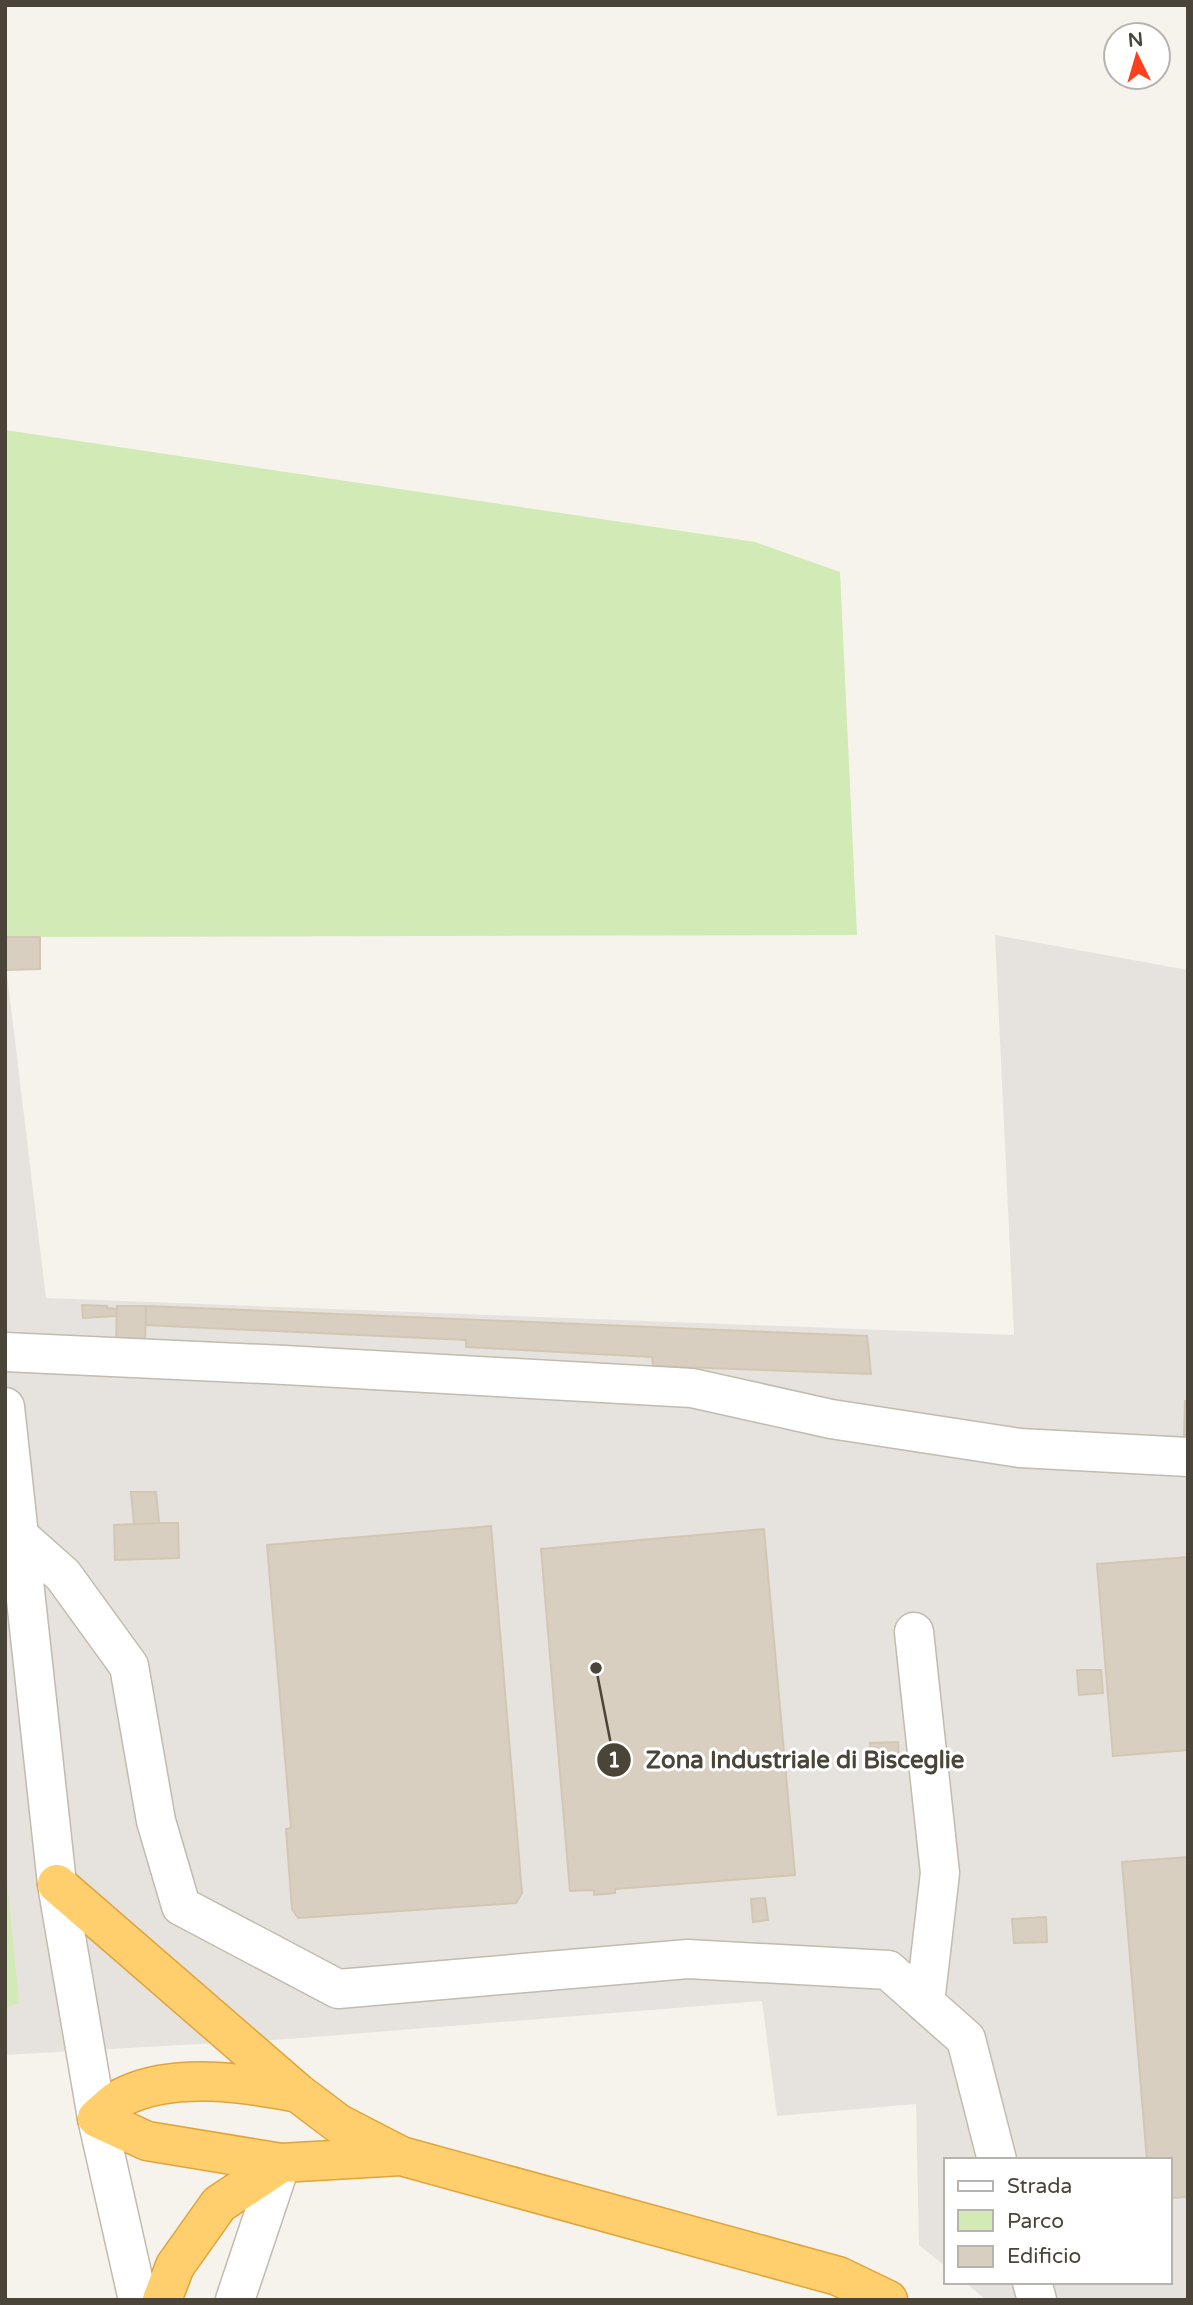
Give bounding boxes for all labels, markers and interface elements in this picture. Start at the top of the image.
north arrow [1102,21,1172,91]
text: N [1127,28,1144,52]
callout: Zona Industriale di Bisceglie [597,1737,978,1782]
text: Zona Industriale di Bisceglie [646,1746,965,1775]
text: 1 [607,1748,621,1773]
legend [944,2158,1172,2284]
text: Strada [1007,2174,1072,2199]
text: Parco [1007,2209,1064,2234]
text: Edificio [1007,2244,1081,2269]

